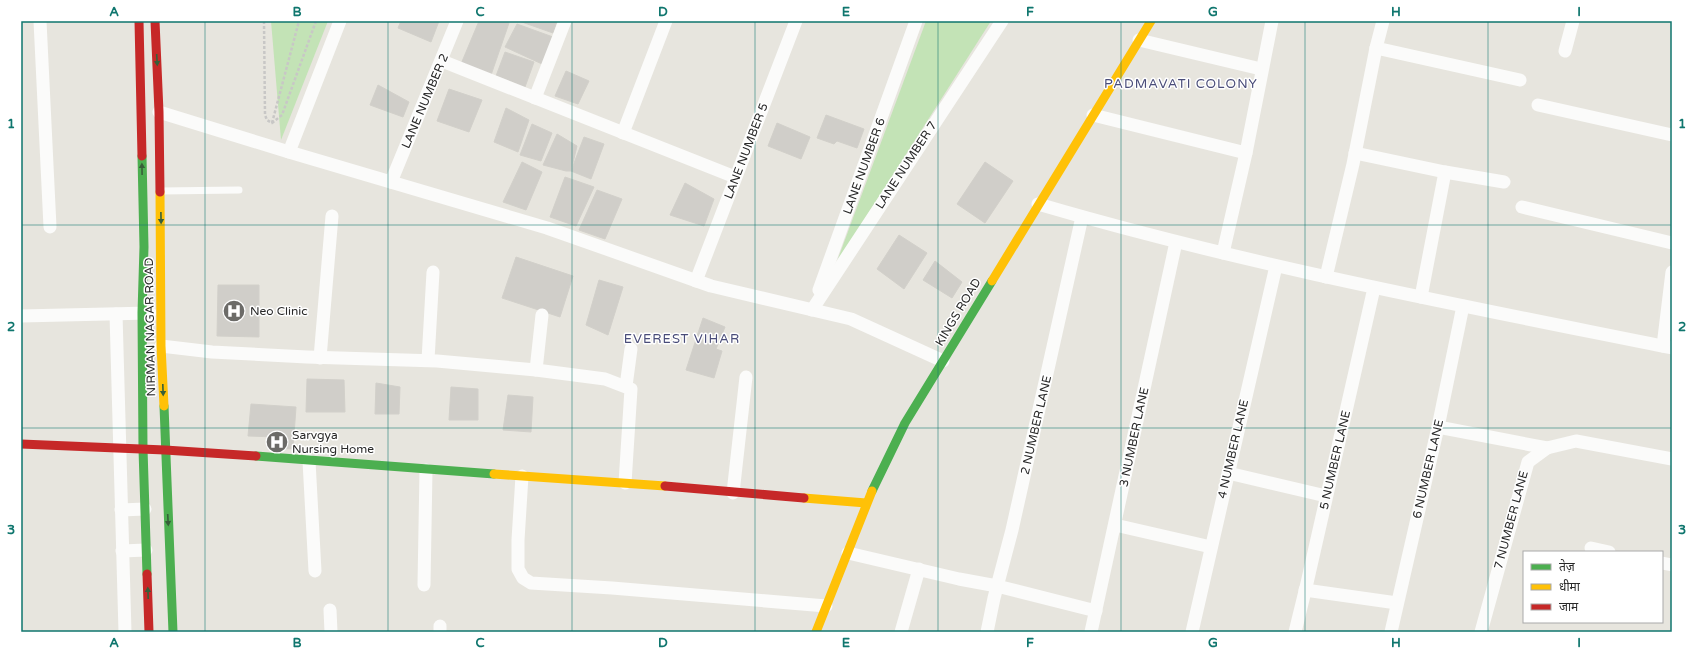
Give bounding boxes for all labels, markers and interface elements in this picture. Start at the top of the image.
text: A [109,4,119,20]
text: B [292,4,302,20]
text: C [475,4,485,20]
text: D [658,4,668,20]
text: E [842,4,850,20]
text: F [1026,4,1034,20]
text: G [1208,4,1218,20]
text: H [1391,4,1401,20]
text: I [1577,4,1581,20]
street label: LANE NUMBER 2 [399,52,451,150]
one-way arrow [153,54,160,66]
district label: PADMAVATI COLONY [1104,76,1258,92]
street label: LANE NUMBER 5 [721,101,771,201]
text: 1 [7,116,15,132]
street label: LANE NUMBER 6 [840,116,888,216]
text: 1 [1678,116,1686,132]
street label: LANE NUMBER 7 [872,119,940,211]
one-way arrow [139,162,145,175]
one-way arrow [158,212,164,225]
street label: NIRMAN NAGAR ROAD [142,257,158,397]
street label: KINGS ROAD [932,275,984,349]
hospital icon: Neo Clinic [221,298,247,324]
place label: Neo Clinic [250,304,308,318]
text: 2 [7,319,15,335]
text: 2 [1678,319,1686,335]
district label: EVEREST VIHAR [624,331,740,347]
street label: 2 NUMBER LANE [1018,374,1054,476]
one-way arrow [159,384,166,396]
street label: 3 NUMBER LANE [1117,386,1151,488]
street label: 4 NUMBER LANE [1215,398,1251,500]
street label: 5 NUMBER LANE [1317,409,1353,511]
street label: 6 NUMBER LANE [1410,418,1446,520]
place label: Sarvgya Nursing Home [292,428,374,456]
hospital icon: Sarvgya Nursing Home [264,429,290,455]
street label: 7 NUMBER LANE [1491,469,1531,571]
one-way arrow [165,514,172,526]
text: 3 [7,522,15,538]
text: 3 [1678,522,1686,538]
legend [1523,551,1663,623]
text: तेज़ [1559,559,1576,574]
text: धीमा [1559,579,1581,594]
one-way arrow [145,586,151,599]
text: जाम [1559,600,1579,614]
text: A [109,635,119,651]
text: B [292,635,302,651]
text: C [475,635,485,651]
text: D [658,635,668,651]
text: E [842,635,850,651]
text: F [1026,635,1034,651]
text: G [1208,635,1218,651]
text: H [1391,635,1401,651]
text: I [1577,635,1581,651]

